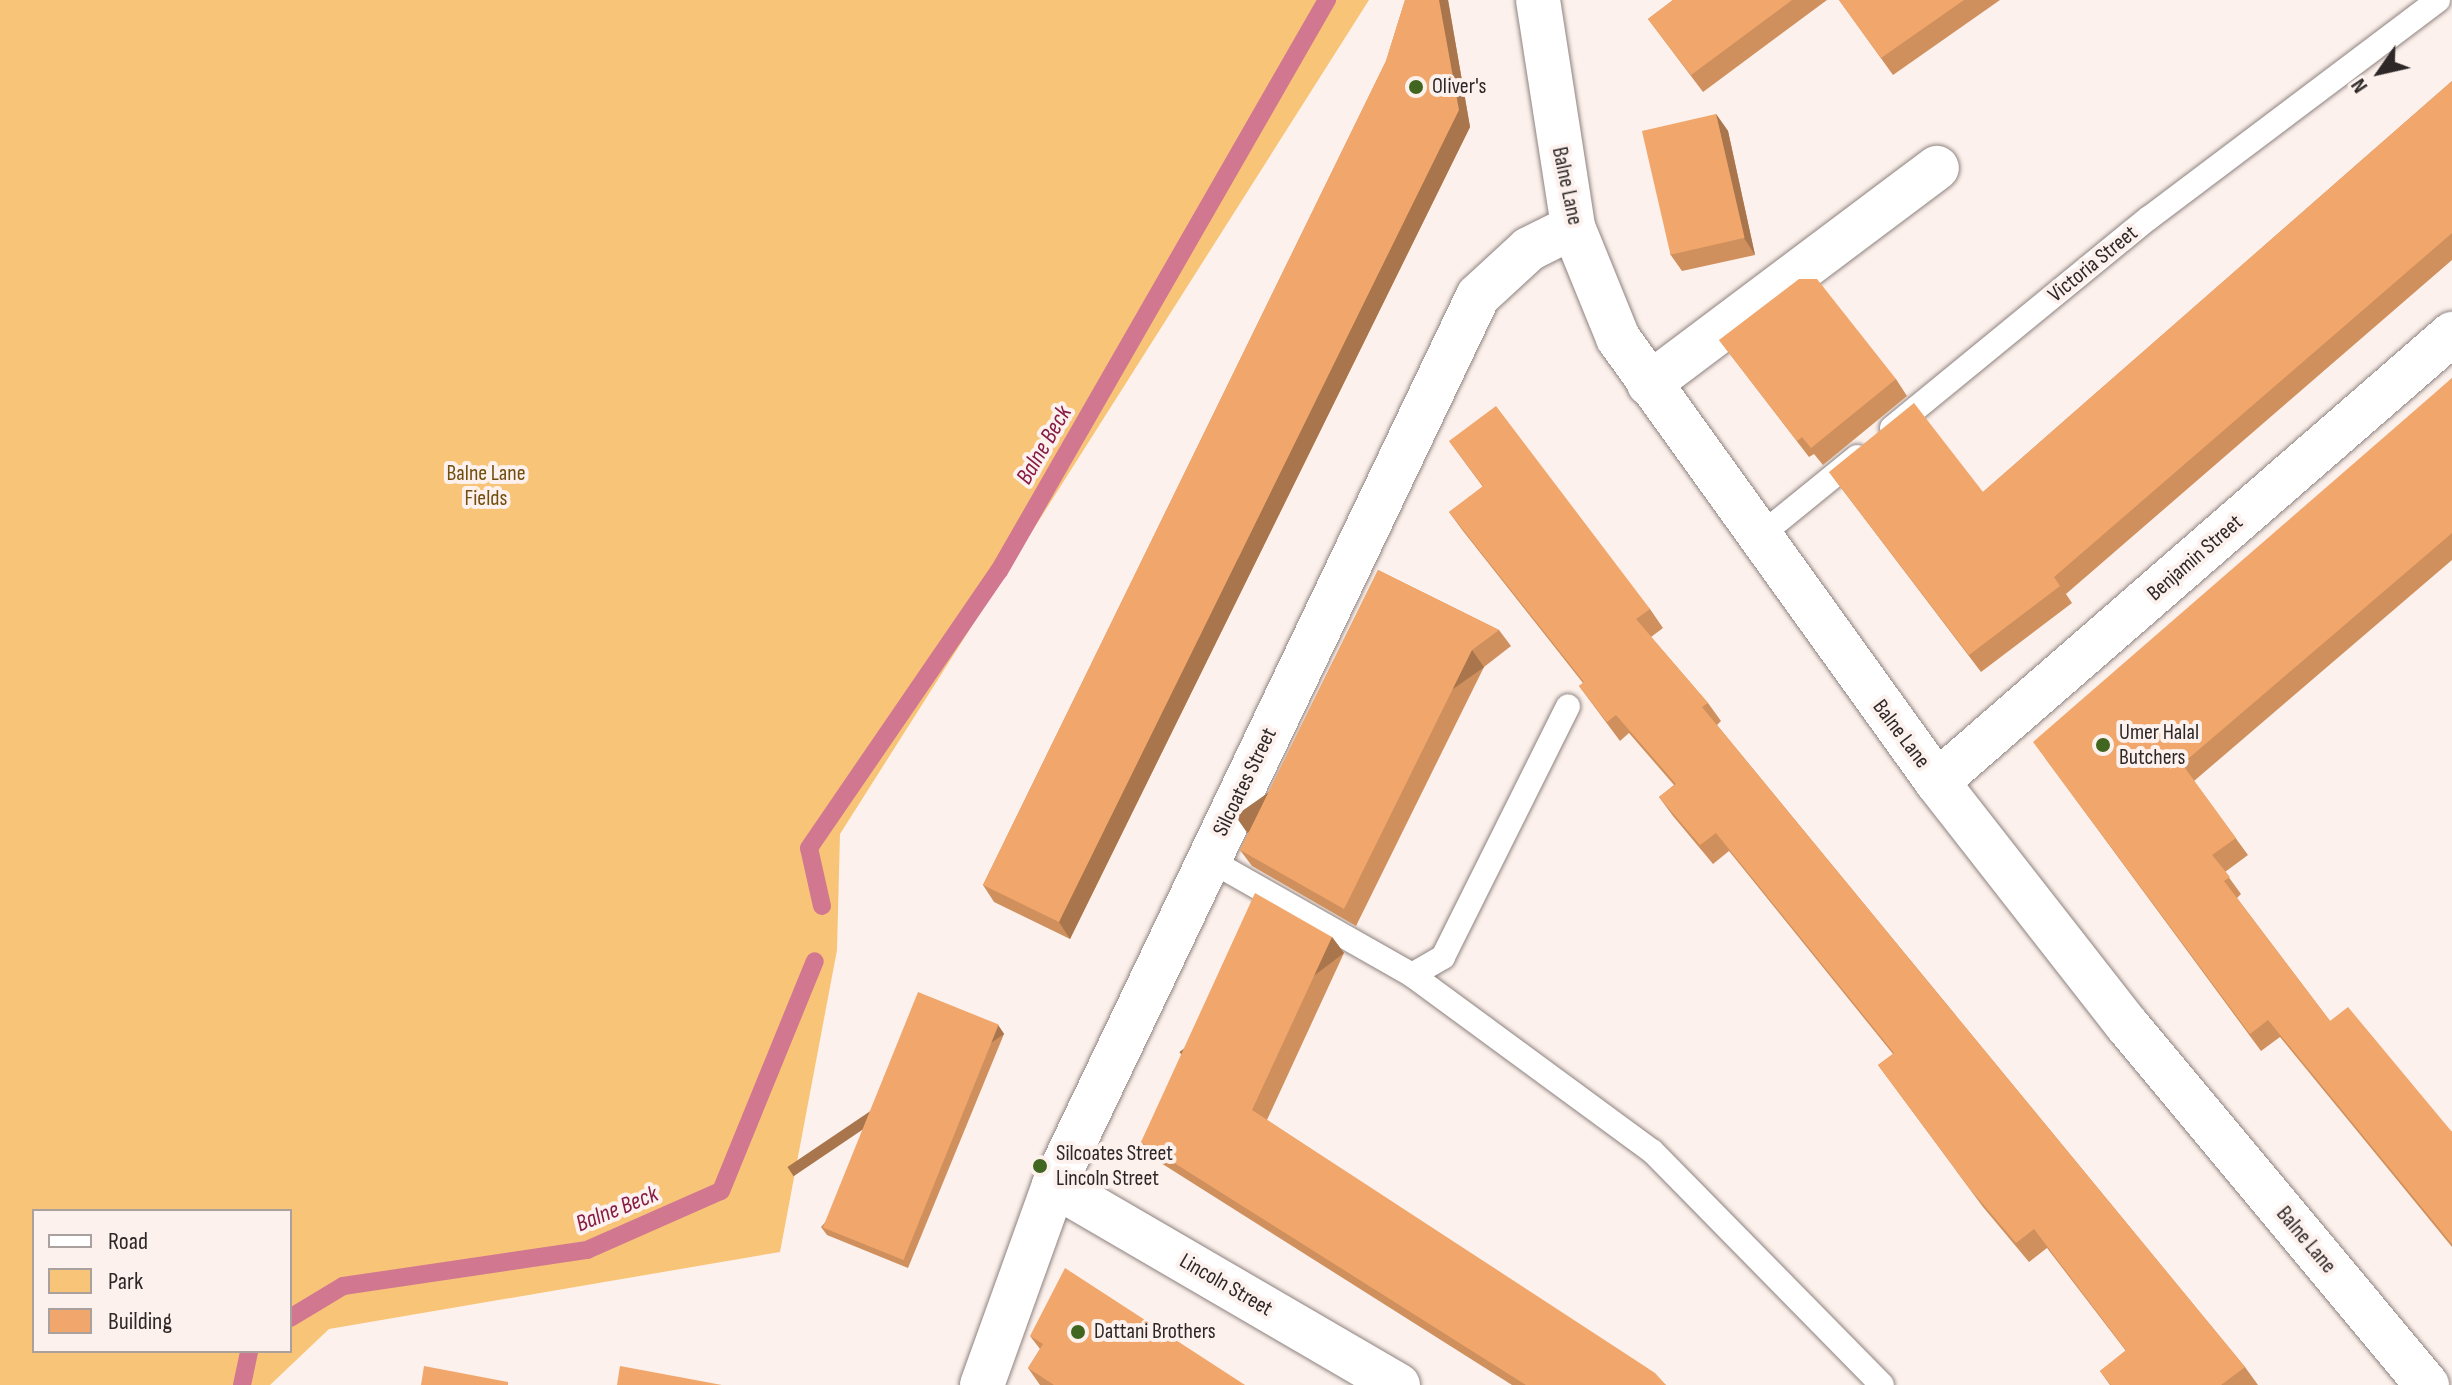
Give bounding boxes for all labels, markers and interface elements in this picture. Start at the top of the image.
north arrow [2340,32,2420,112]
text: N [2345,73,2374,98]
place label: Oliver's [1432,74,1486,100]
marker: Oliver's [1407,78,1425,96]
street label: Balne Lane [1546,145,1588,227]
street label: Victoria Street [2043,220,2143,308]
water label: Balne Beck [1010,401,1078,489]
park label: Balne Lane Fields [446,460,526,512]
street label: Benjamin Street [2142,509,2248,607]
street label: Balne Lane [1867,694,1935,774]
place label: Umer Halal Butchers [2119,719,2199,770]
street label: Silcoates Street [1207,724,1283,840]
marker: Umer Halal Butchers [2094,736,2112,754]
place label: Silcoates Street Lincoln Street [1056,1140,1173,1192]
marker: Silcoates Street Lincoln Street [1031,1157,1049,1175]
water label: Balne Beck [572,1180,662,1238]
street label: Balne Lane [2270,1201,2342,1279]
legend [32,1209,292,1353]
text: Road [108,1227,148,1256]
street label: Lincoln Street [1175,1248,1277,1322]
text: Park [108,1267,143,1296]
text: Building [108,1307,172,1336]
place label: Dattani Brothers [1094,1319,1216,1345]
marker: Dattani Brothers [1069,1323,1087,1341]

